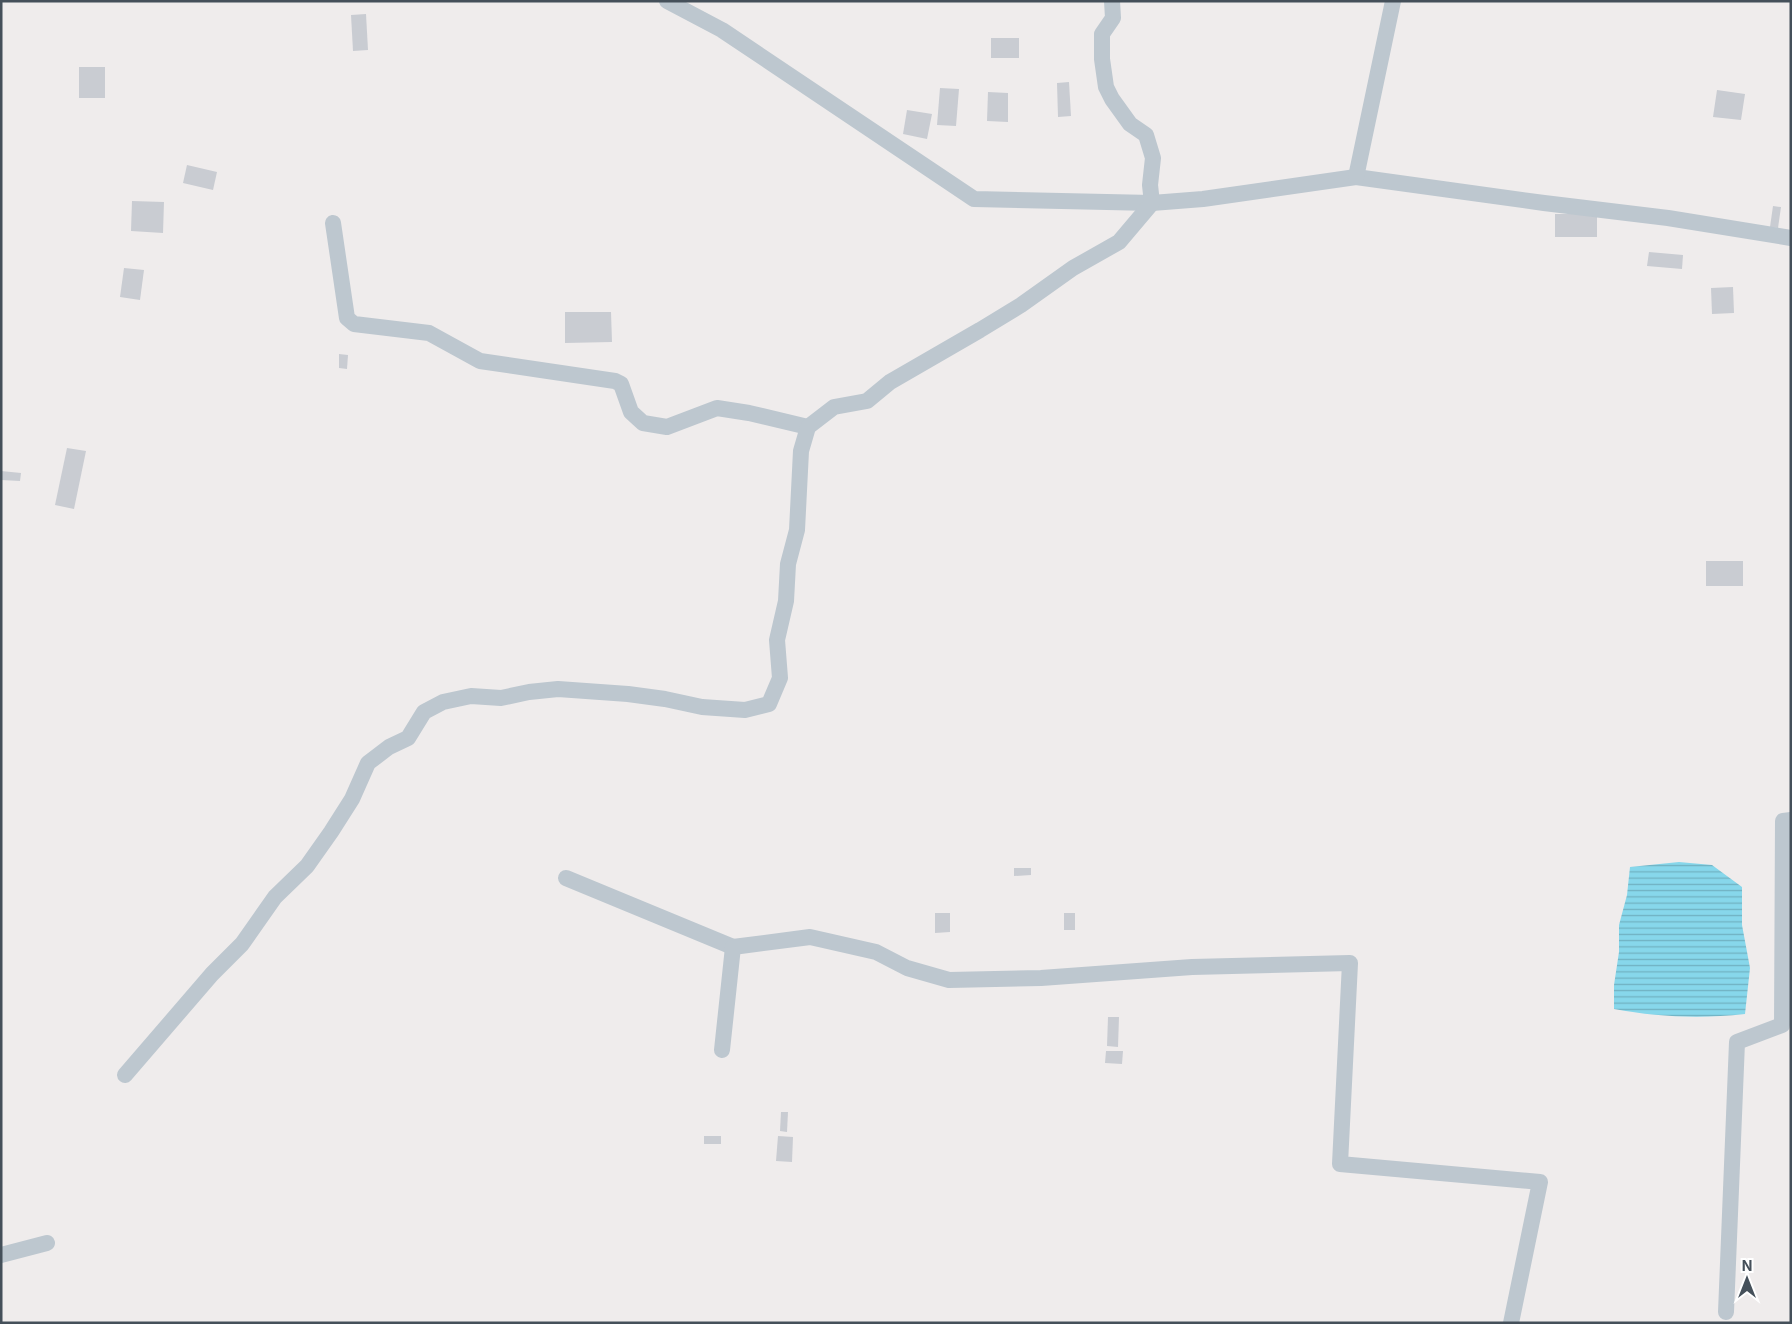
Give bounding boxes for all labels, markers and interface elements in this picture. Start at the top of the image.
north arrow [1722,1254,1772,1304]
text: N [1742,1257,1752,1274]

